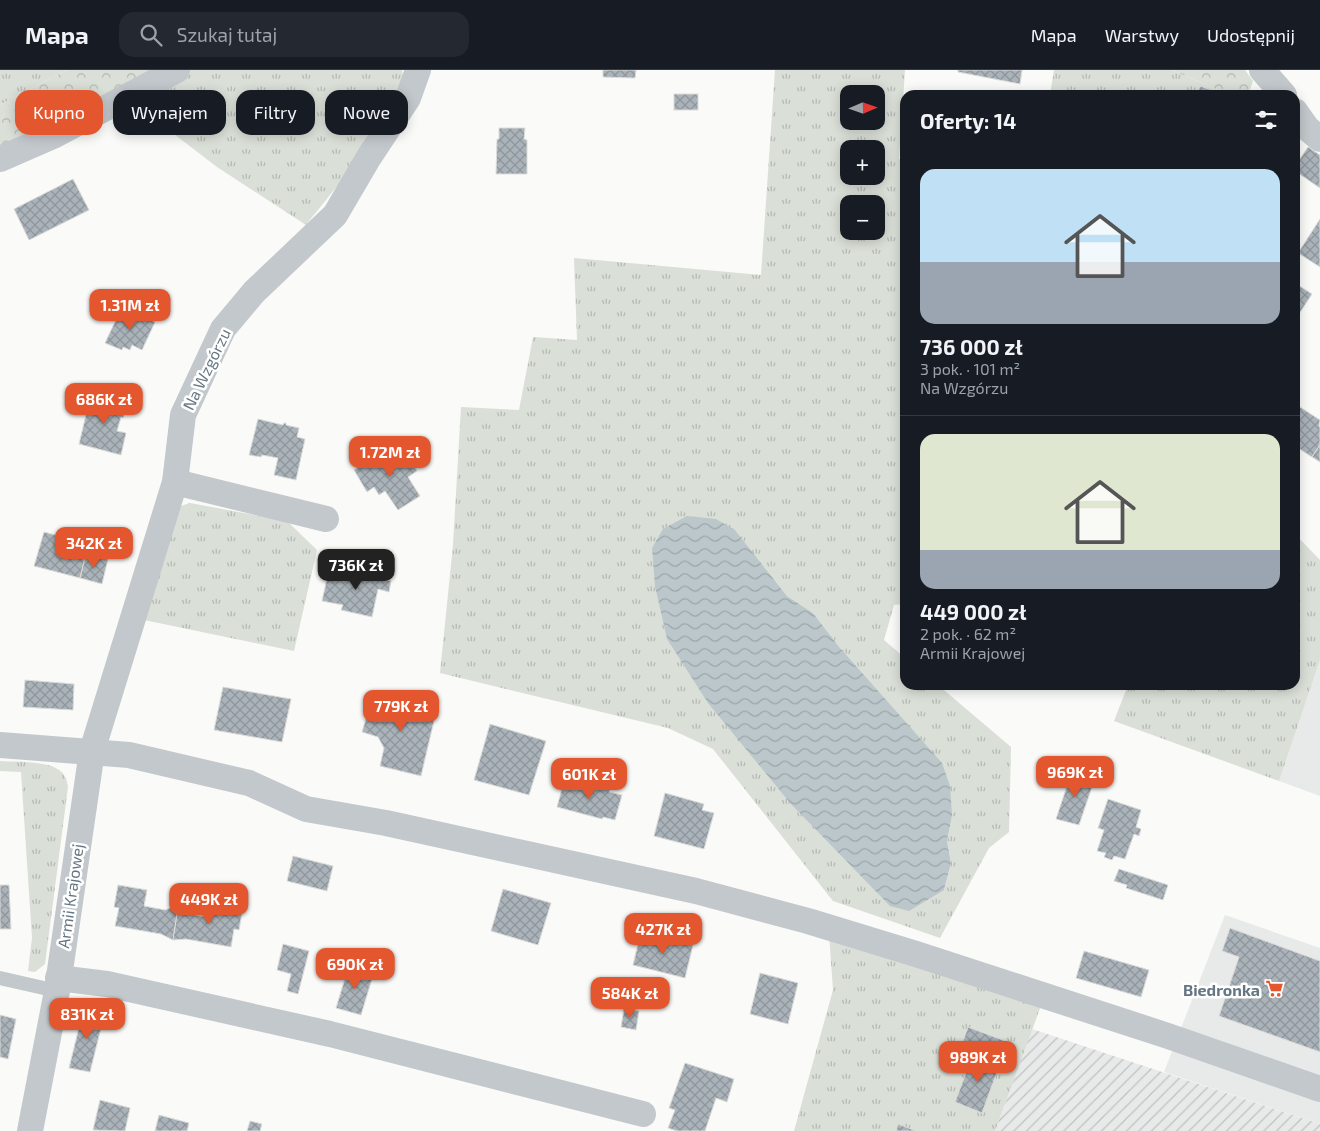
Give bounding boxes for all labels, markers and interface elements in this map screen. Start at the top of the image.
search box [119,12,469,57]
text: Mapa [25,20,89,49]
icon: search [137,21,165,49]
text: Szukaj tutaj [177,23,277,46]
text: Mapa [1031,24,1077,46]
text: Warstwy [1105,24,1179,46]
text: Udostępnij [1207,24,1295,46]
north arrow [840,85,885,130]
map controls [840,85,885,240]
chip: Kupno [15,90,103,135]
chip: Wynajem [113,90,226,135]
chip: Filtry [236,90,315,135]
chip: Nowe [325,90,408,135]
icon: filters [1252,106,1280,134]
text: Oferty: 14 [920,108,1017,133]
button: + [840,140,885,185]
button: − [840,195,885,240]
icon: home [1055,201,1145,291]
pin: 1.31M zł [78,288,182,331]
text: 1.31M zł [100,295,160,314]
street label: Na Wzgórzu [178,325,234,413]
text: 736 000 zł [920,334,1023,359]
text: 3 pok. · 101 m² [920,359,1020,378]
text: Na Wzgórzu [920,378,1008,397]
pin: 686K zł [58,382,150,425]
text: 686K zł [76,389,132,408]
pin: 1.72M zł [338,436,442,478]
text: 1.72M zł [360,442,420,461]
icon: home [1055,467,1145,557]
pin: 342K zł [48,526,140,569]
text: 342K zł [66,533,122,552]
pin: 736K zł [310,548,402,591]
text: 736K zł [329,555,383,574]
text: 449 000 zł [920,599,1027,624]
text: 2 pok. · 62 m² [920,624,1016,643]
text: Armii Krajowej [920,643,1025,662]
pin: 779K zł [355,690,447,732]
text: 779K zł [374,696,428,715]
pin: 969K zł [1029,756,1121,798]
pin: 601K zł [543,758,635,800]
text: 969K zł [1047,762,1103,781]
text: 601K zł [562,764,616,783]
street label: Armii Krajowej [53,843,88,950]
pin: 449K zł [163,882,255,925]
text: 449K zł [180,889,238,908]
pin: 427K zł [617,912,709,955]
text: 427K zł [635,919,691,938]
pin: 690K zł [309,948,401,990]
text: 690K zł [327,954,383,973]
pin: 584K zł [584,976,676,1019]
supermarket icon: Biedronka [1264,979,1284,999]
place label: Biedronka [1183,980,1260,999]
text: 584K zł [602,983,658,1002]
pin: 831K zł [41,998,133,1040]
text: 831K zł [60,1004,114,1023]
pin: 989K zł [932,1040,1024,1083]
text: 989K zł [950,1047,1006,1066]

